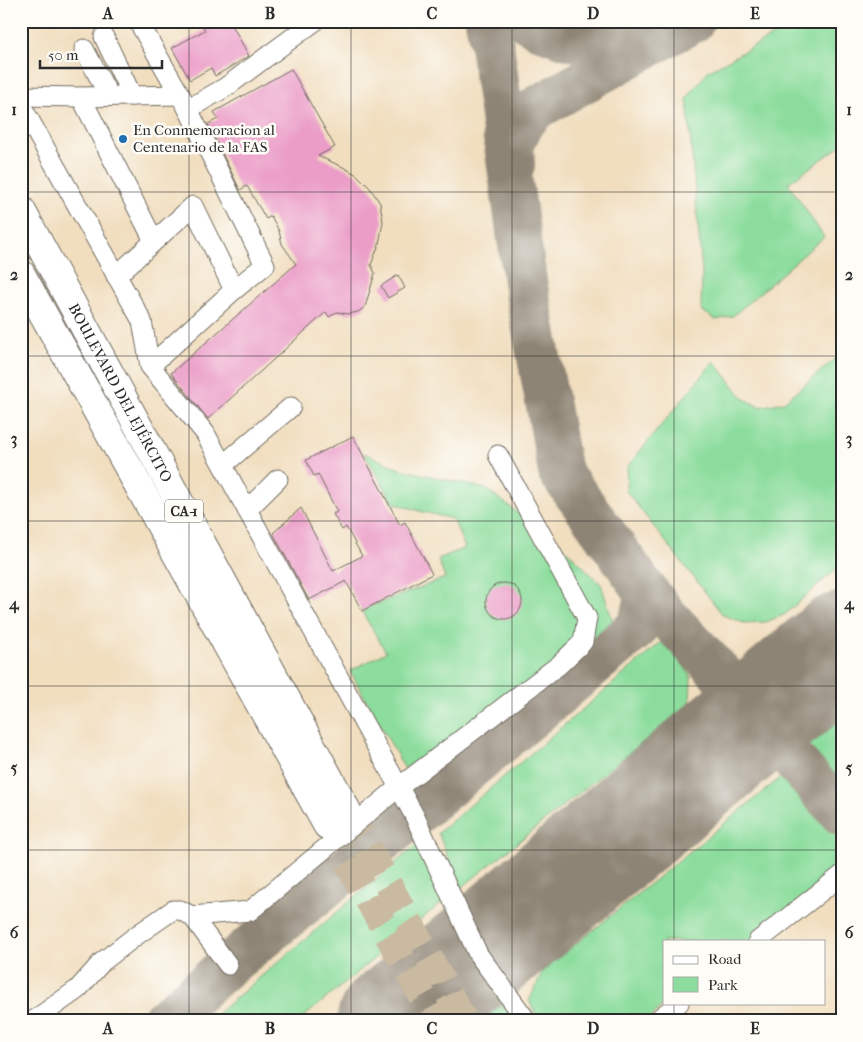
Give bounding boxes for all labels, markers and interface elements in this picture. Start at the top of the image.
text: A [102,4,114,23]
text: B [265,4,275,23]
text: C [427,4,438,23]
text: D [587,4,599,23]
text: E [750,4,760,23]
scale bar [40,38,162,70]
text: 50 m [48,46,79,64]
text: 1 [11,100,17,119]
text: 1 [846,100,852,119]
place label: En Conmemoracion al Centenario de la FAS [133,121,275,156]
marker: En Conmemoracion al Centenario de la FAS [117,133,129,145]
text: 2 [10,265,18,284]
text: 2 [845,265,853,284]
street label: BOULEVARD DEL EJÉRCITO [64,300,176,485]
text: 3 [11,429,17,449]
text: 3 [846,429,852,449]
road number: CA-1 [165,500,203,522]
text: 4 [8,594,20,614]
text: 4 [843,594,855,614]
text: 5 [11,758,18,777]
text: 5 [846,758,853,777]
text: 6 [10,923,19,942]
text: 6 [845,923,854,942]
legend [663,940,826,1004]
text: Road [708,950,742,968]
text: Park [708,976,738,994]
text: A [102,1019,114,1038]
text: B [265,1019,275,1038]
text: C [427,1019,438,1038]
text: D [587,1019,599,1038]
text: E [750,1019,760,1038]

